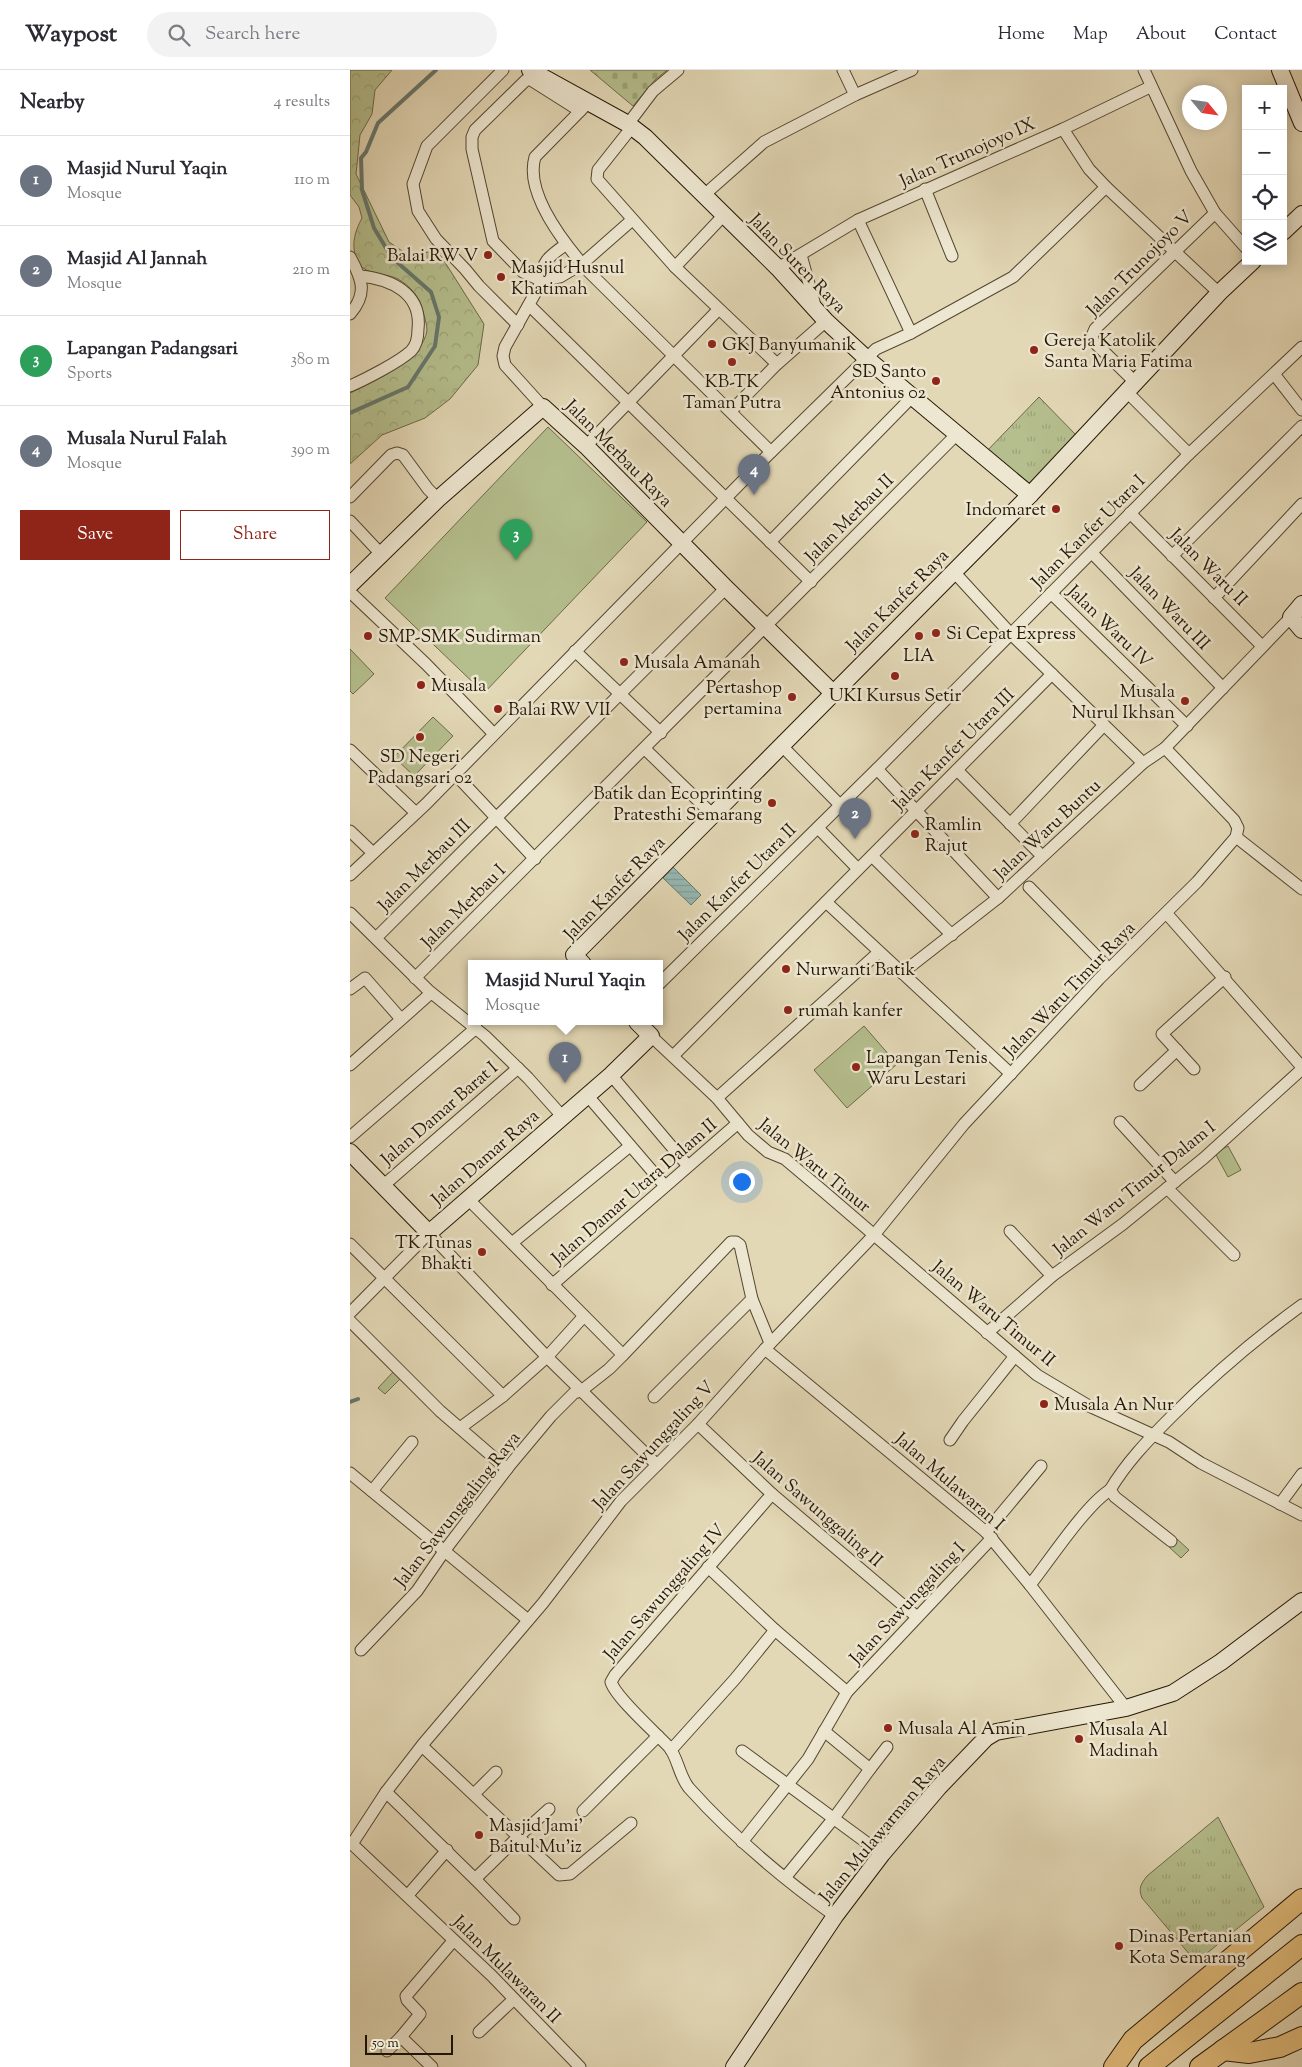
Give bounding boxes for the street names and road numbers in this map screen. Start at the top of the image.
street label: Jalan Trunojoyo IX [895,112,1040,196]
street label: Jalan Trunojoyo V [1081,205,1200,324]
street label: Jalan Suren Raya [741,208,851,320]
street label: Jalan Merbau Raya [557,394,677,514]
street label: Jalan Merbau II [799,469,901,570]
street label: Jalan Kanfer Utara I [1026,470,1152,596]
street label: Jalan Waru II [1162,523,1253,613]
street label: Jalan Kanfer Raya [840,544,956,660]
street label: Jalan Waru III [1121,561,1215,657]
street label: Jalan Waru IV [1059,579,1157,675]
street label: Jalan Kanfer Utara III [887,683,1021,818]
street label: Jalan Waru Buntu [988,774,1108,888]
street label: Jalan Merbau III [373,814,475,916]
street label: Jalan Kanfer Utara II [673,818,803,949]
street label: Jalan Kanfer Raya [558,831,672,948]
street label: Jalan Merbau I [416,859,510,953]
street label: Jalan Waru Timur Raya [998,917,1142,1065]
street label: Jalan Damar Barat I [375,1056,505,1173]
street label: Jalan Damar Raya [426,1104,546,1213]
street label: Jalan Waru Timur [751,1112,876,1220]
street label: Jalan Damar Utara Dalam II [546,1113,724,1272]
street label: Jalan Waru Timur Dalam I [1048,1116,1222,1264]
street label: Jalan Waru Timur II [925,1255,1060,1374]
street label: Jalan Sawunggaling V [587,1376,722,1517]
street label: Jalan Sawunggaling Raya [389,1427,528,1595]
street label: Jalan Mulawaran I [887,1427,1009,1538]
street label: Jalan Sawunggaling II [745,1446,888,1575]
street label: Jalan Sawunggaling IV [598,1519,733,1668]
street label: Jalan Sawunggaling I [844,1537,972,1672]
street label: Jalan Mulawarman Raya [813,1751,953,1910]
street label: Jalan Mulawaran II [445,1910,566,2031]

